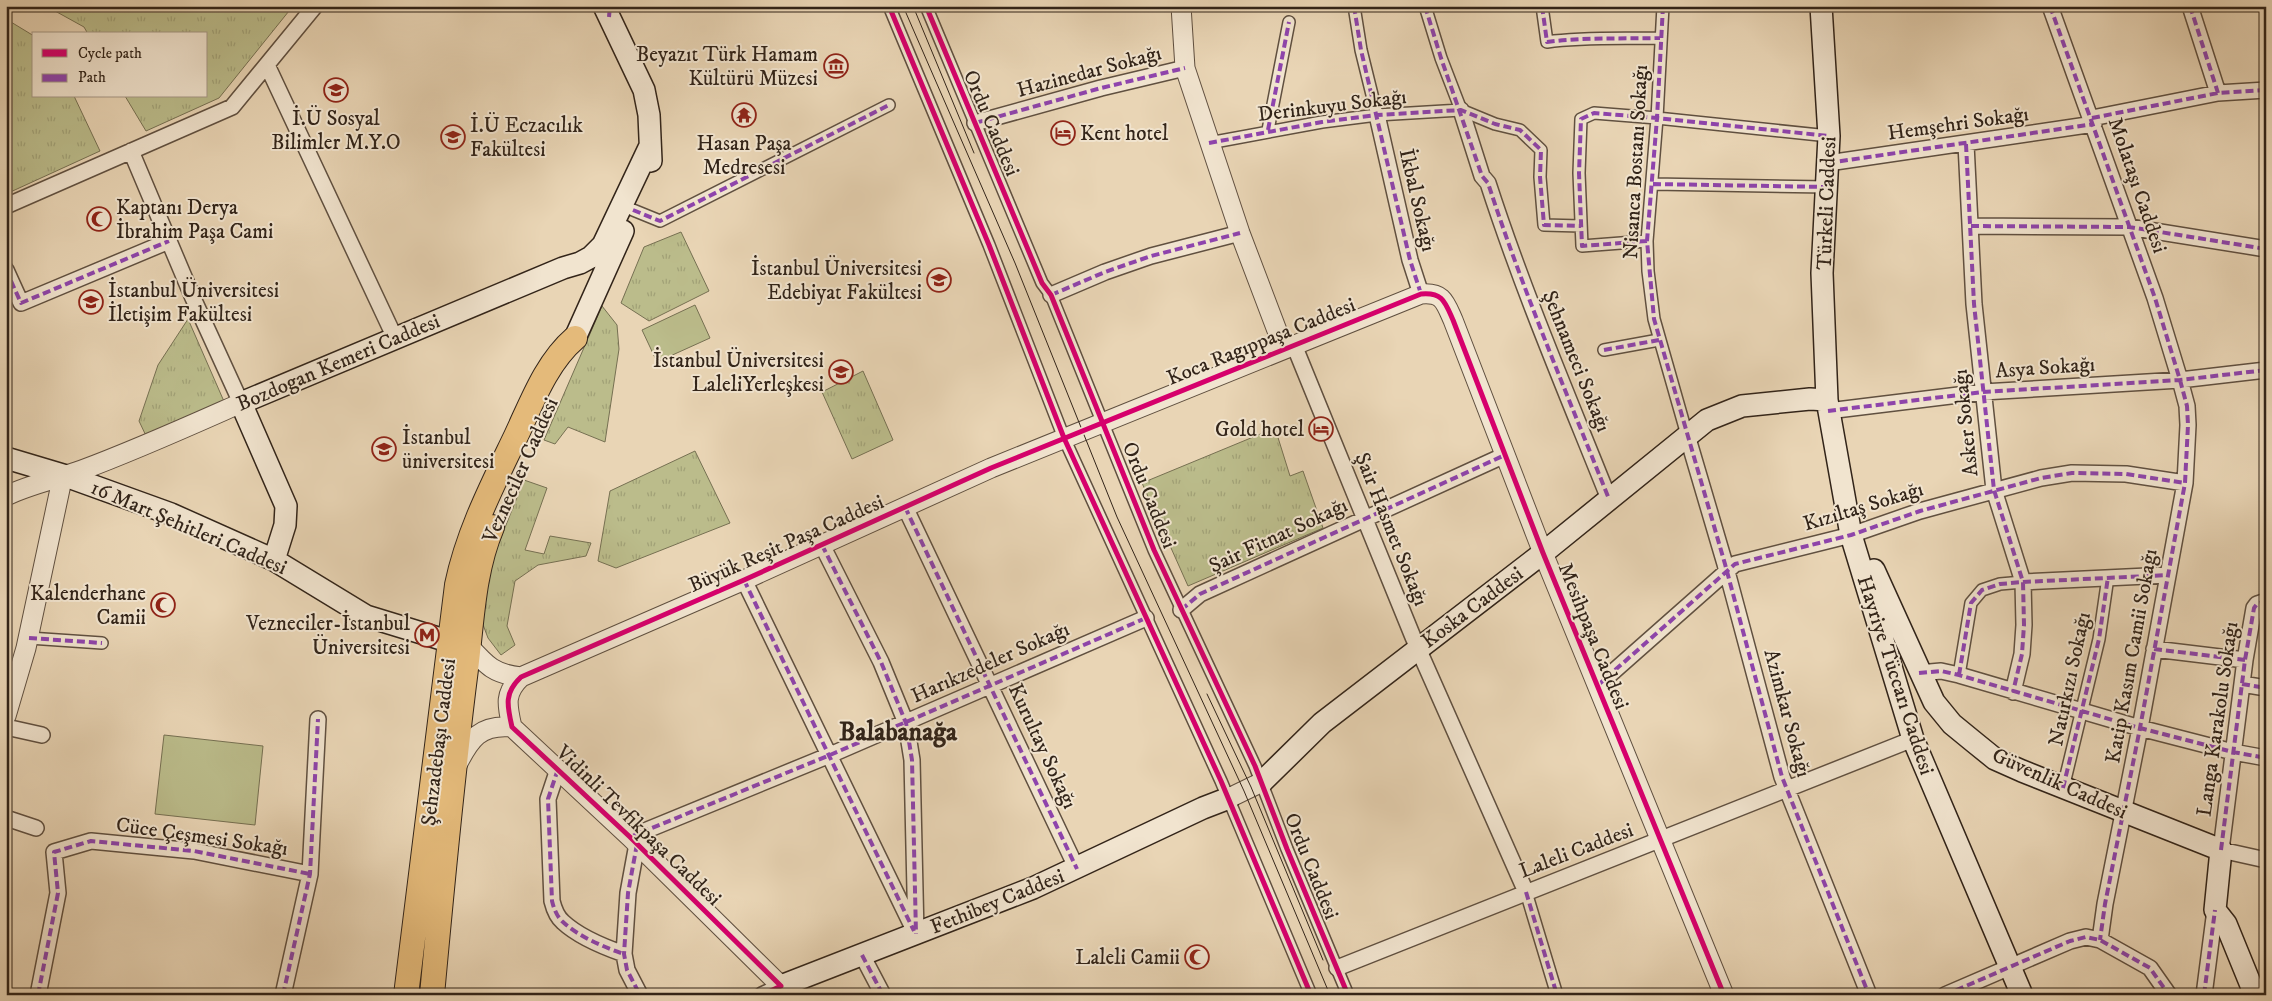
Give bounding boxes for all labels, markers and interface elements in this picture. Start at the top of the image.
legend [32,32,208,98]
street label: Hazinedar Sokağı [1014,40,1164,104]
place label: Beyazıt Türk Hamam Kültürü Müzesi [636,42,818,92]
text: Cycle path [78,44,142,63]
museum icon: Beyazıt Türk Hamam Kültürü Müzesi [823,53,849,79]
street label: Nisanca Bostanı Sokağı [1618,64,1654,260]
street label: Ordu Caddesi [957,66,1025,180]
text: Path [78,68,106,87]
school or university icon: İ.Ü Sosyal Bilimler M.Y.O [323,77,349,103]
street label: Derinkuyu Sokağı [1256,84,1408,128]
street label: Hemşehri Sokağı [1886,101,2030,147]
temple icon: Hasan Paşa Medresesi [731,102,757,128]
place label: İ.Ü Sosyal Bilimler M.Y.O [271,105,401,156]
place label: İ.Ü Eczacılık Fakültesi [470,112,583,163]
street label: Molataşı Caddesi [2102,114,2172,257]
hotel icon: Kent hotel [1050,120,1076,146]
place label: Kent hotel [1080,121,1169,147]
school or university icon: İ.Ü Eczacılık Fakültesi [440,124,466,150]
place label: Hasan Paşa Medresesi [696,131,792,181]
street label: Türkeli Caddesi [1812,136,1842,270]
street label: İkbal Sokağı [1393,146,1442,254]
place label: Kaptanı Derya İbrahim Paşa Cami [116,195,273,245]
mosque icon: Kaptanı Derya İbrahim Paşa Cami [86,206,112,232]
place label: İstanbul Üniversitesi Edebiyat Fakültesi [751,255,922,306]
school or university icon: İstanbul Üniversitesi Edebiyat Fakültesi [926,267,952,293]
place label: İstanbul Üniversitesi İletişim Fakültesi [108,277,279,328]
street label: Şehnameci Sokağı [1536,287,1616,436]
school or university icon: İstanbul Üniversitesi İletişim Fakültesi [78,289,104,315]
street label: Koca Ragıppaşa Caddesi [1163,292,1359,392]
street label: Bozdogan Kemeri Caddesi [233,308,444,418]
place label: İstanbul Üniversitesi LaleliYerleşkesi [653,347,824,398]
street label: Asya Sokağı [1994,352,2096,384]
school or university icon: İstanbul Üniversitesi LaleliYerleşkesi [828,359,854,385]
street label: Asker Sokağı [1947,368,1985,478]
street label: Vezneciler Caddesi [477,394,565,548]
hotel icon: Gold hotel [1308,416,1334,442]
place label: Gold hotel [1215,417,1305,443]
place label: İstanbul üniversitesi [402,424,494,475]
school or university icon: İstanbul üniversitesi [371,436,397,462]
street label: Ordu Caddesi [1116,438,1182,552]
street label: Şair Hasmet Sokağı [1348,449,1434,610]
street label: 16 Mart Şehitleri Caddesi [87,475,291,581]
street label: Kızıltaş Sokağı [1800,476,1926,538]
street label: Büyük Reşit Paşa Caddesi [685,489,888,599]
street label: Şair Fitnat Sokağı [1205,492,1352,579]
street label: Katip Kasım Camii Sokağı [2100,547,2164,765]
street label: Mesihpaşa Caddesi [1552,559,1634,714]
street label: Koska Caddesi [1417,561,1529,654]
street label: Hayriye Tüccarı Caddesi [1851,572,1940,778]
place label: Kalenderhane Camii [30,581,146,631]
mosque icon: Kalenderhane Camii [150,592,176,618]
place label: Vezneciler-İstanbul Üniversitesi [245,610,411,661]
street label: Natırkızı Sokağı [2043,610,2097,749]
street label: Harıkzedeler Sokağı [907,616,1074,709]
street label: Langa Karakolu Sokağı [2191,620,2245,818]
metro station icon: Vezneciler-İstanbul Üniversitesi [414,622,440,648]
street label: Azimkar Sokağı [1757,646,1817,780]
street label: Şehzadebaşı Caddesi [416,657,462,827]
street label: Kurultay Sokağı [1002,680,1082,813]
district label: Balabanağa [839,716,958,749]
street label: Vidinli Tevfikpaşa Caddesi [549,739,727,912]
street label: Güvenlik Caddesi [1988,742,2131,825]
street label: Ordu Caddesi [1278,809,1344,923]
street label: Cüce Çeşmesi Sokağı [114,812,290,862]
street label: Laleli Caddesi [1516,817,1637,885]
street label: Fethibey Caddesi [927,863,1068,941]
mosque icon: Laleli Camii [1184,944,1210,970]
place label: Laleli Camii [1075,945,1180,971]

